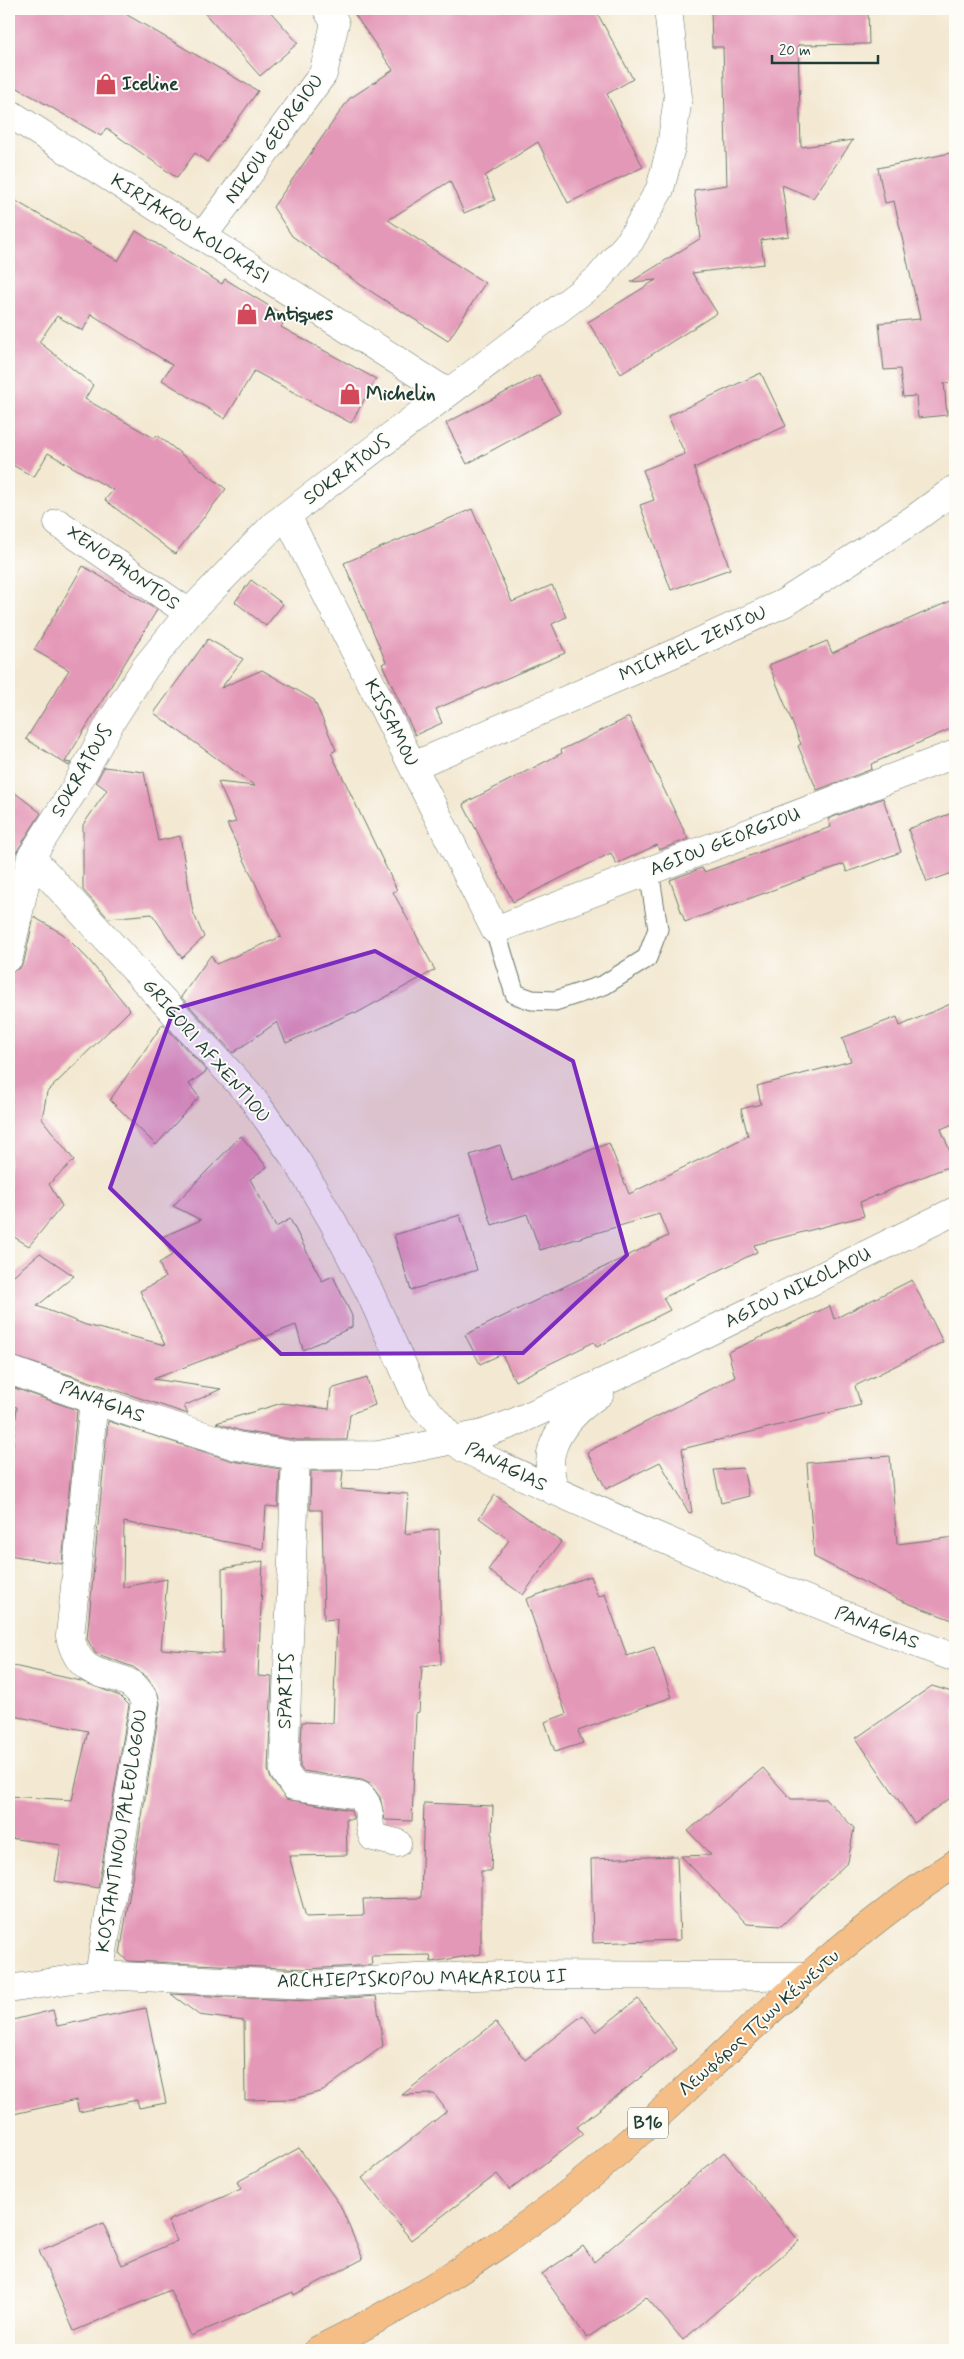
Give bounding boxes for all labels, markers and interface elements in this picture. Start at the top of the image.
scale bar [772,32,878,64]
text: 20 m [779,41,811,61]
street label: NIKOU GEORGIOU [219,69,329,209]
shop icon: Iceline [93,71,119,97]
place label: Iceline [122,72,179,97]
street label: KIRIAKOU KOLOKASI [106,168,274,290]
shop icon: Antiques [234,301,260,327]
place label: Antiques [264,302,334,327]
shop icon: Michelin [337,381,363,407]
place label: Michelin [366,382,436,407]
street label: SOKRATOUS [299,429,396,511]
street label: XENOPHONTOS [62,520,184,616]
street label: MICHAEL ZENIOU [615,600,771,688]
street label: KISSAMOU [358,675,424,771]
street label: SOKRATOUS [46,720,119,822]
street label: AGIOU GEORGIOU [646,802,804,882]
street label: GRIGORI AFXENTIOU [136,974,276,1128]
street label: AGIOU NIKOLAOU [721,1242,875,1334]
street label: PANAGIAS [56,1375,148,1429]
street label: PANAGIAS [461,1436,551,1498]
street label: PANAGIAS [831,1601,923,1655]
street label: SPARTIS [272,1652,300,1729]
street label: KOSTANTINOU PALEOLOGOU [90,1708,154,1954]
street label: Λεωφόρος Τζων Κέννεντυ [673,1944,845,2102]
street label: ARCHIEPISKOPOU MAKARIOU II [277,1964,567,1994]
road number: B16 [628,2108,668,2138]

